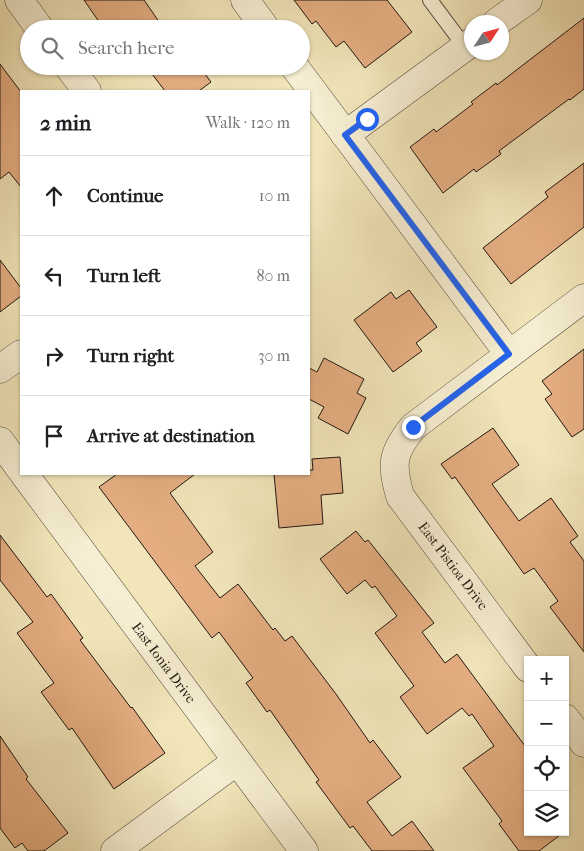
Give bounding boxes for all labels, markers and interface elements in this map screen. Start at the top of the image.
north arrow [464,15,509,60]
search box [20,20,310,75]
icon: search [38,34,66,62]
text: Search here [78,37,174,59]
route start [356,108,379,131]
text: 2 min [40,111,91,135]
text: Walk · 120 m [206,113,290,132]
icon: ahead [40,182,68,210]
text: Continue [87,185,163,207]
text: 10 m [259,186,290,205]
icon: left [40,262,68,290]
text: Turn left [87,265,161,287]
text: 80 m [256,266,290,285]
icon: right [40,342,68,370]
text: Turn right [87,345,174,367]
text: 30 m [258,346,290,365]
route end [402,416,425,439]
icon: arrive [40,422,68,450]
text: Arrive at destination [87,425,255,447]
street label: East Pistioa Drive [414,519,492,613]
street label: East Ionia Drive [129,619,200,707]
map controls [524,656,569,836]
button: + [524,656,569,701]
button: − [524,701,569,746]
button: locate [524,746,569,791]
button: layers [524,791,569,836]

